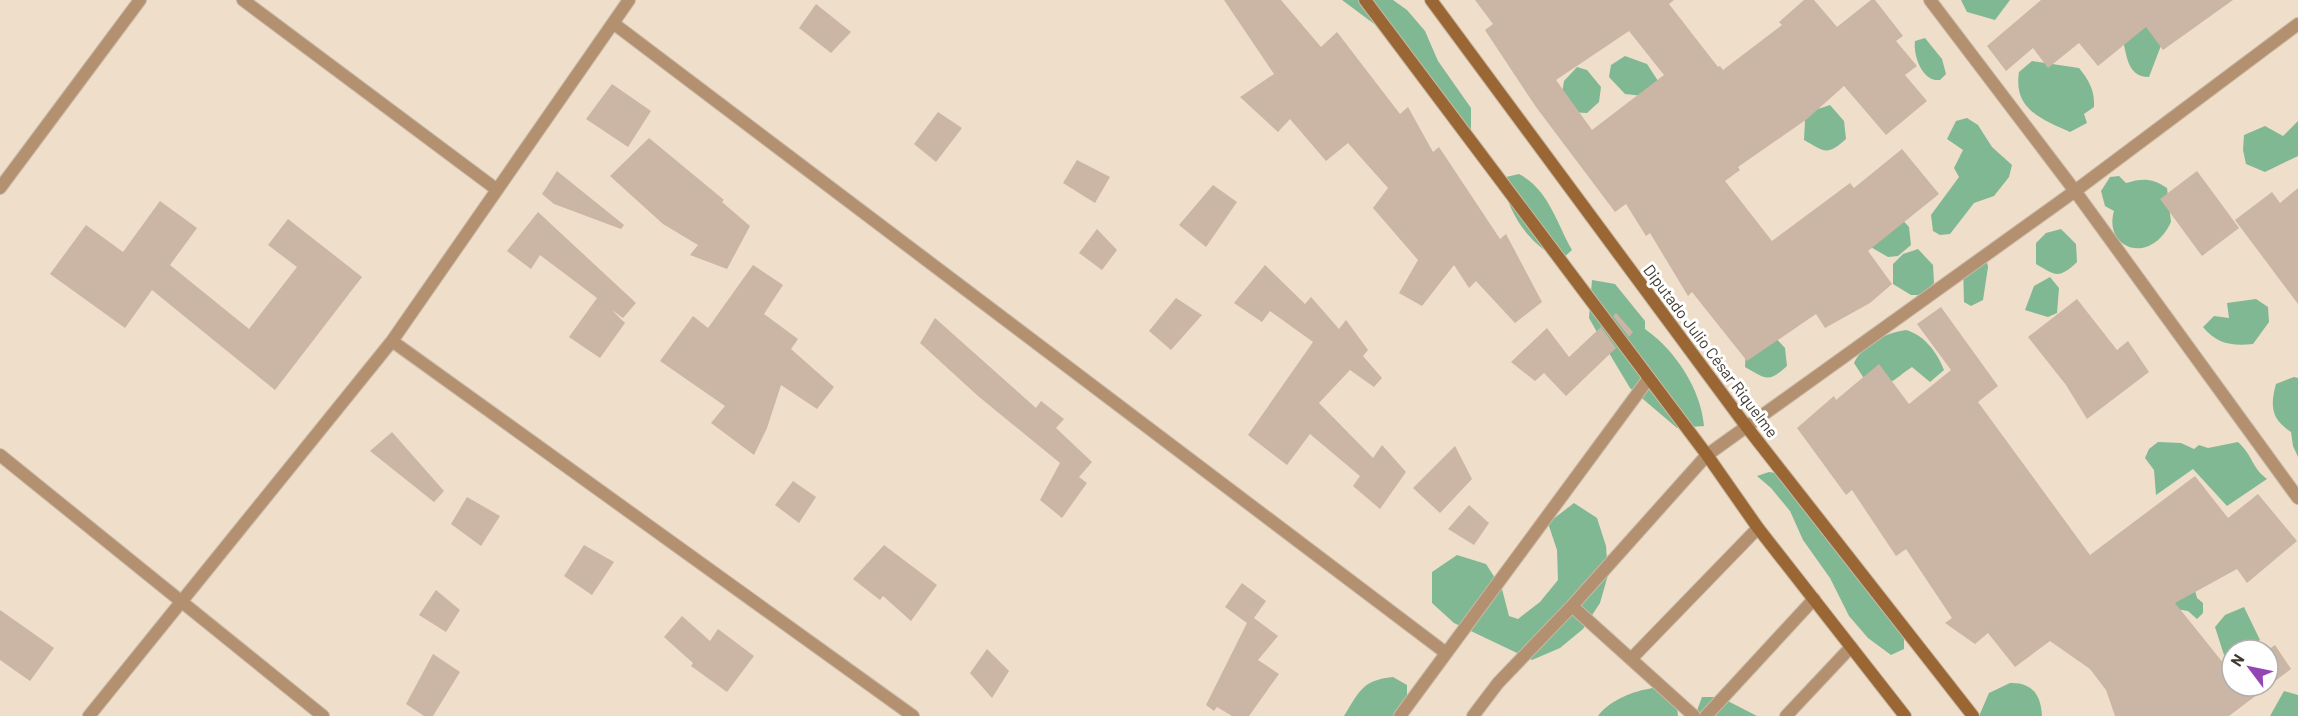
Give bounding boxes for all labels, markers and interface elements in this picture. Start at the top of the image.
street label: Diputado Julio César Riquelme [1640,260,1783,441]
north arrow [2220,638,2280,698]
text: N [2226,650,2248,669]

